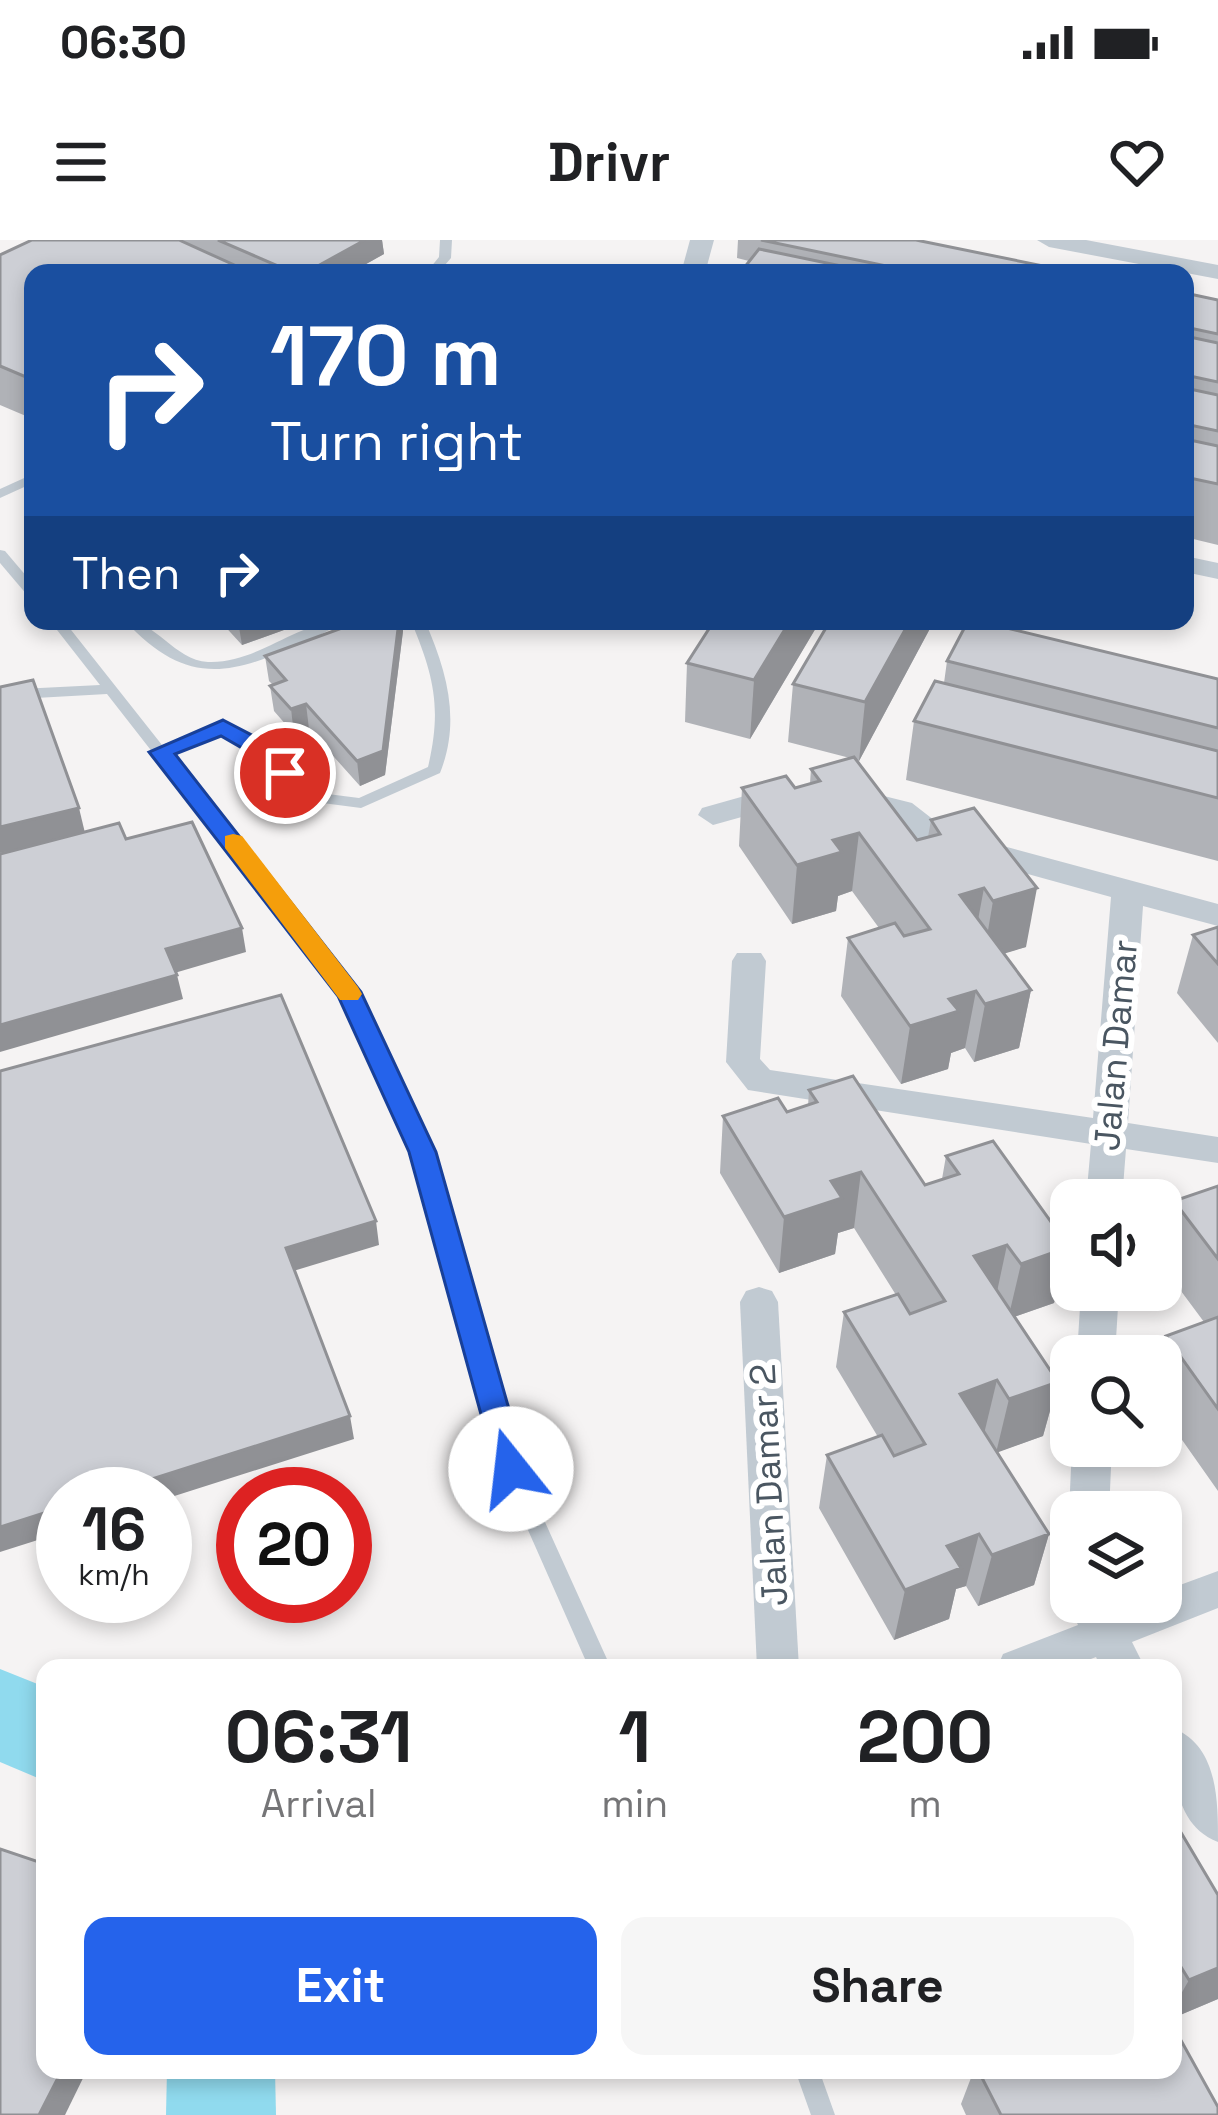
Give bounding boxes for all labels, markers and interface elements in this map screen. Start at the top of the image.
text: 06:30 [60,14,187,71]
text: Drivr [548,128,670,197]
icon: menu [48,129,114,195]
icon: heart [1104,129,1170,195]
text: 170 m [270,302,502,410]
icon: right [72,312,228,468]
text: Turn right [270,407,523,476]
icon: right [204,540,270,606]
text: Then [72,545,180,602]
pin [234,722,336,824]
icon: arrive [252,740,318,806]
street label: Jalan Damar [1084,938,1148,1153]
map controls [1050,1179,1182,1623]
button: sound [1050,1179,1182,1311]
button: search [1050,1335,1182,1467]
street label: Jalan Damar 2 [740,1363,798,1607]
position arrow [448,1406,574,1532]
speed limit sign: 20 [216,1467,372,1623]
text: 16 [82,1491,146,1568]
button: layers [1050,1491,1182,1623]
text: km/h [78,1555,150,1594]
text: 06:31 [225,1691,412,1783]
text: 1 [619,1691,651,1783]
text: 200 [857,1691,993,1783]
text: Arrival [261,1779,377,1828]
text: min [601,1779,668,1828]
text: m [908,1779,942,1828]
button: Exit [84,1917,597,2055]
button: Share [621,1917,1134,2055]

